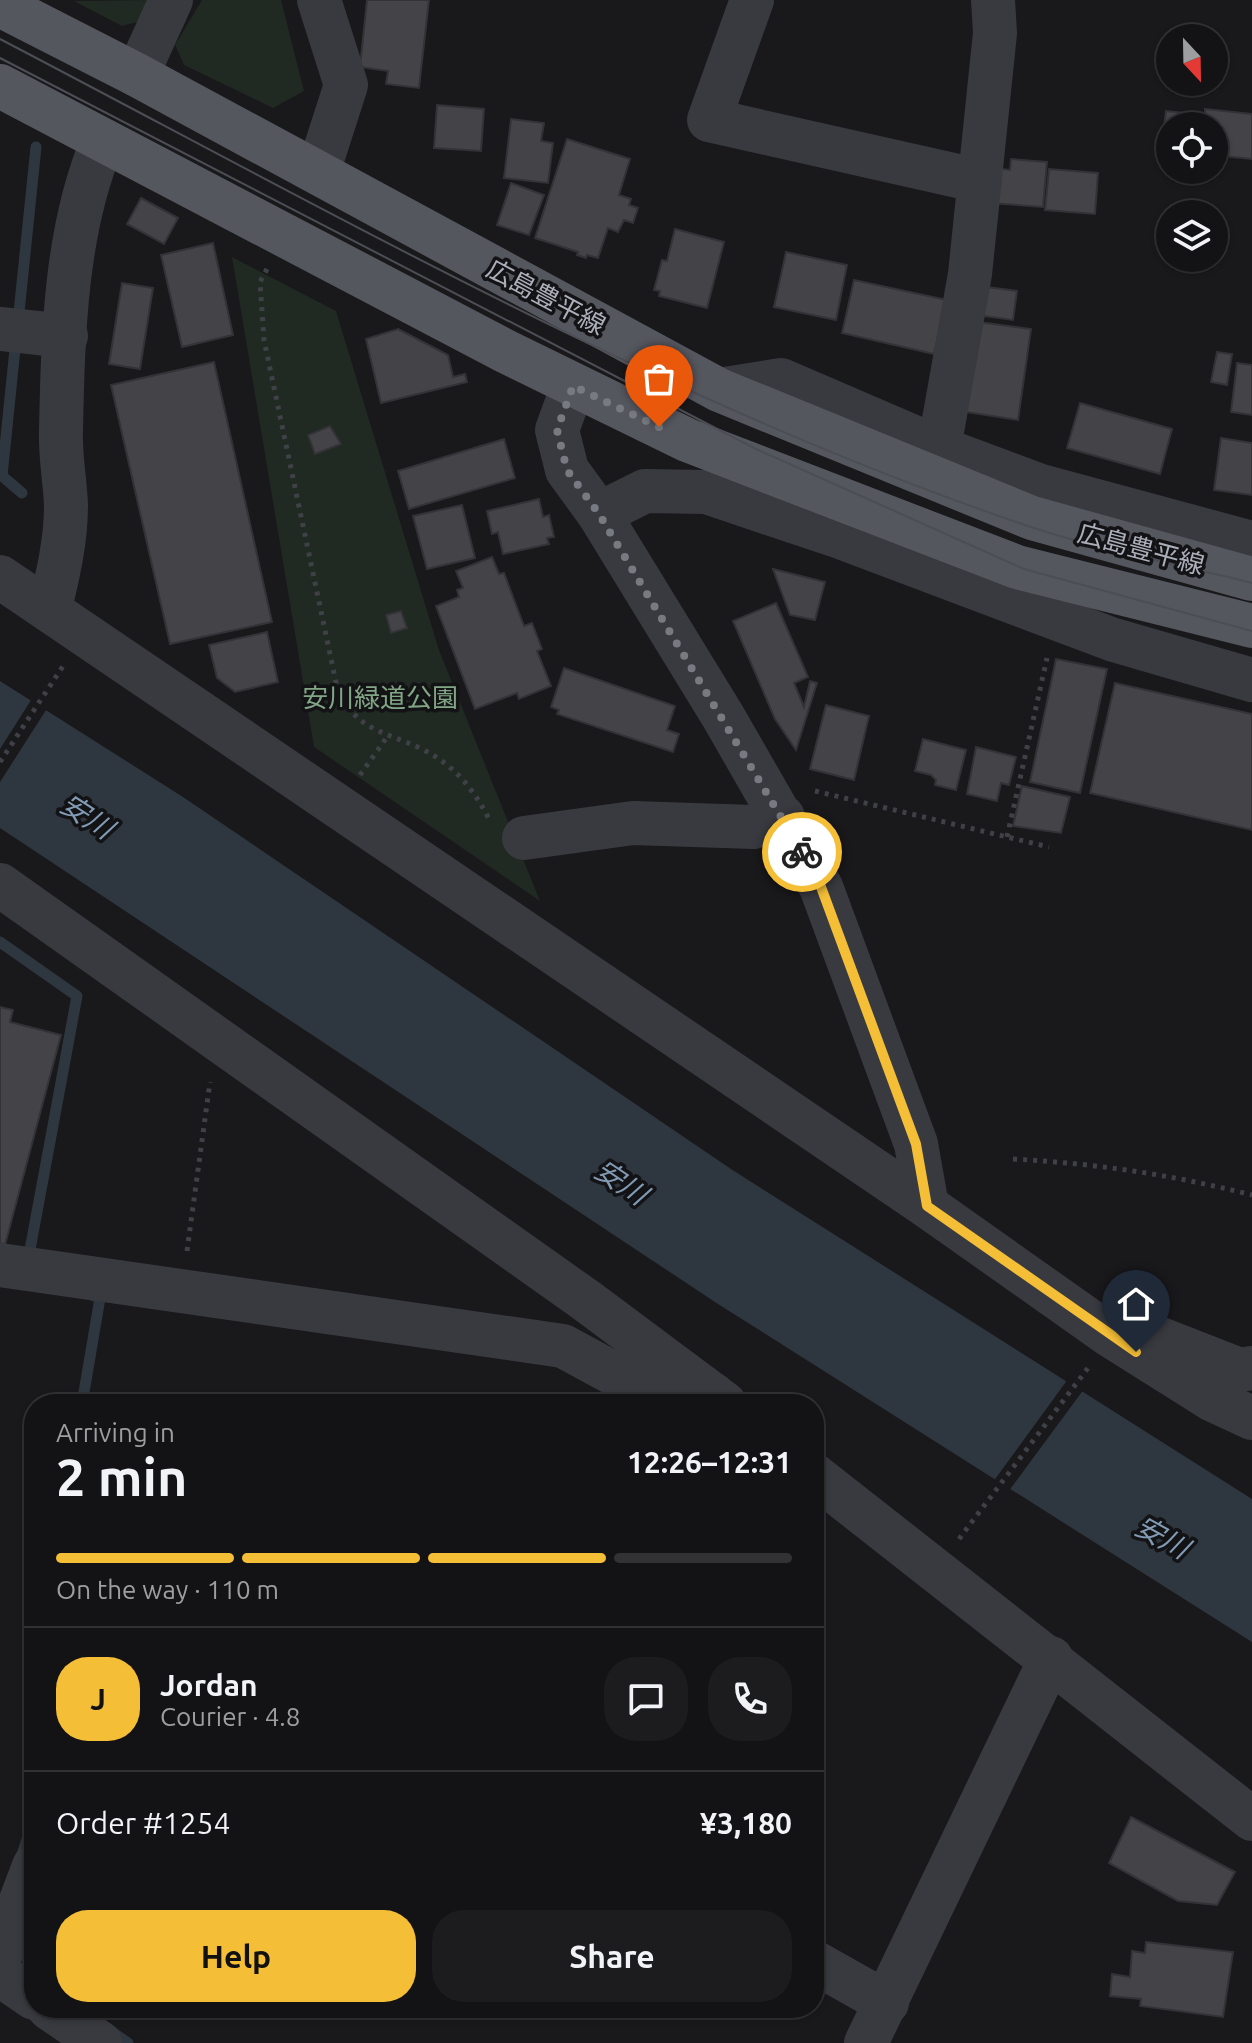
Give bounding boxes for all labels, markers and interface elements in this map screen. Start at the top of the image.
north arrow [1156,24,1228,96]
map controls [1156,24,1228,272]
button: locate [1156,112,1228,184]
button: layers [1156,200,1228,272]
street label: 広島豊平線 [482,253,610,340]
pin [625,345,693,427]
icon: bag [637,357,681,401]
street label: 広島豊平線 [1075,518,1208,579]
park label: 安川緑道公園 [302,683,458,712]
water label: 安川 [55,787,122,845]
courier [762,812,842,892]
icon: bike [780,830,824,874]
water label: 安川 [589,1153,656,1212]
pin [1102,1270,1170,1352]
icon: home [1114,1282,1158,1326]
text: Arriving in [56,1418,175,1447]
text: 12:26–12:31 [627,1445,792,1479]
text: 2 min [56,1448,187,1506]
water label: 安川 [1130,1509,1197,1565]
text: On the way · 110 m [56,1575,279,1604]
button: chat [604,1657,688,1741]
button: phone [708,1657,792,1741]
text: Jordan [160,1668,258,1702]
text: J [90,1682,106,1716]
text: Courier · 4.8 [160,1702,300,1731]
text: Order #1254 [56,1806,230,1840]
text: ¥3,180 [700,1806,792,1840]
button: Help [56,1910,416,2002]
button: Share [432,1910,792,2002]

